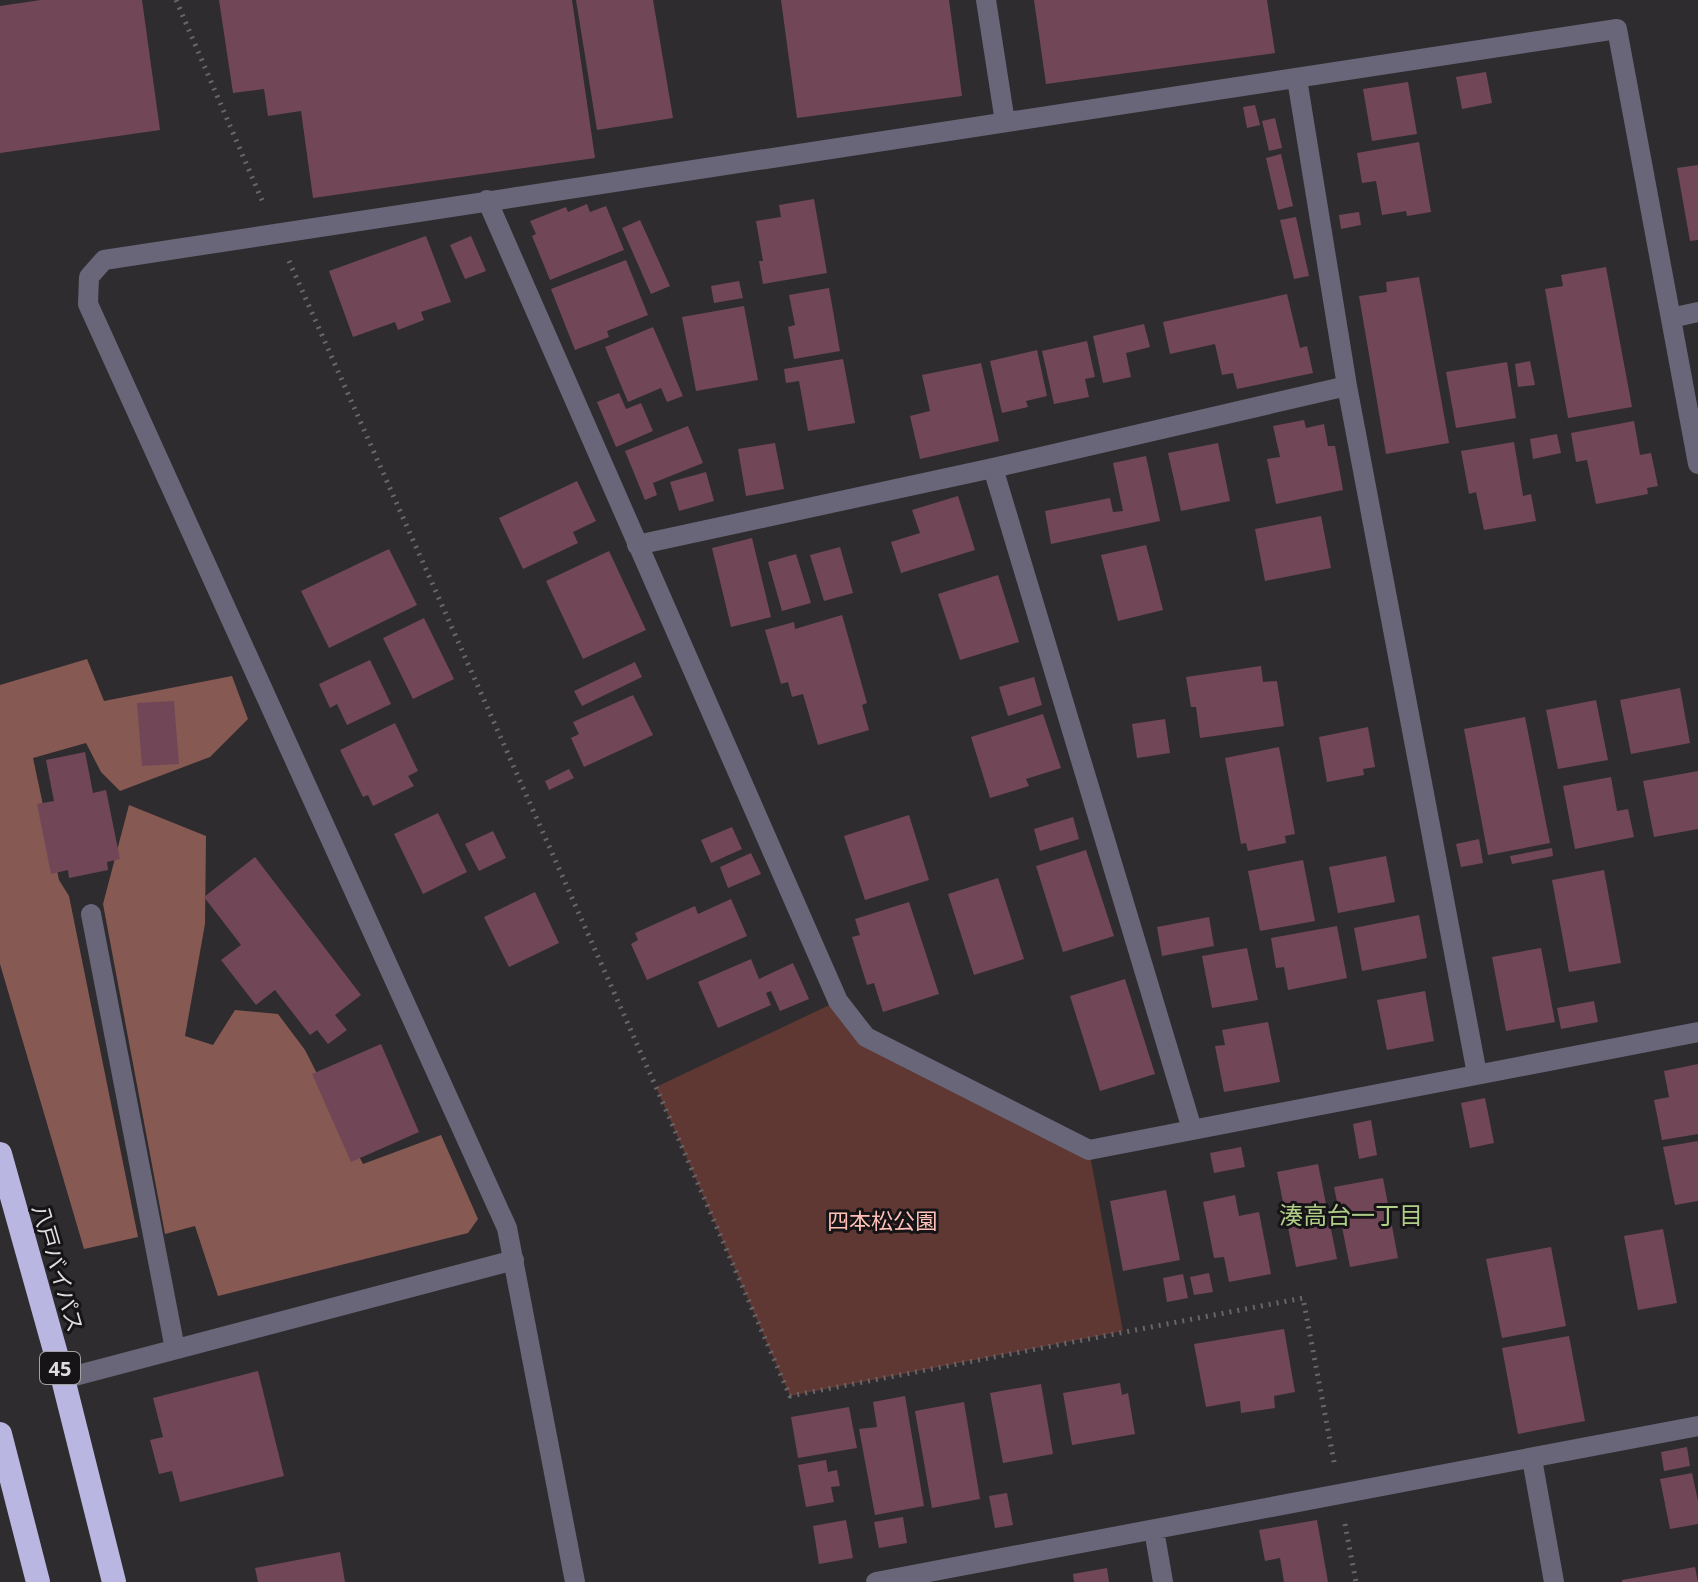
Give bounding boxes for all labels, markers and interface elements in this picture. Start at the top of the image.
district label: 湊高台一丁目 [1279,1198,1423,1231]
street label: 八戸バイパス [26,1201,92,1335]
park label: 四本松公園 [827,1205,937,1235]
road number: 45 [40,1352,80,1384]

